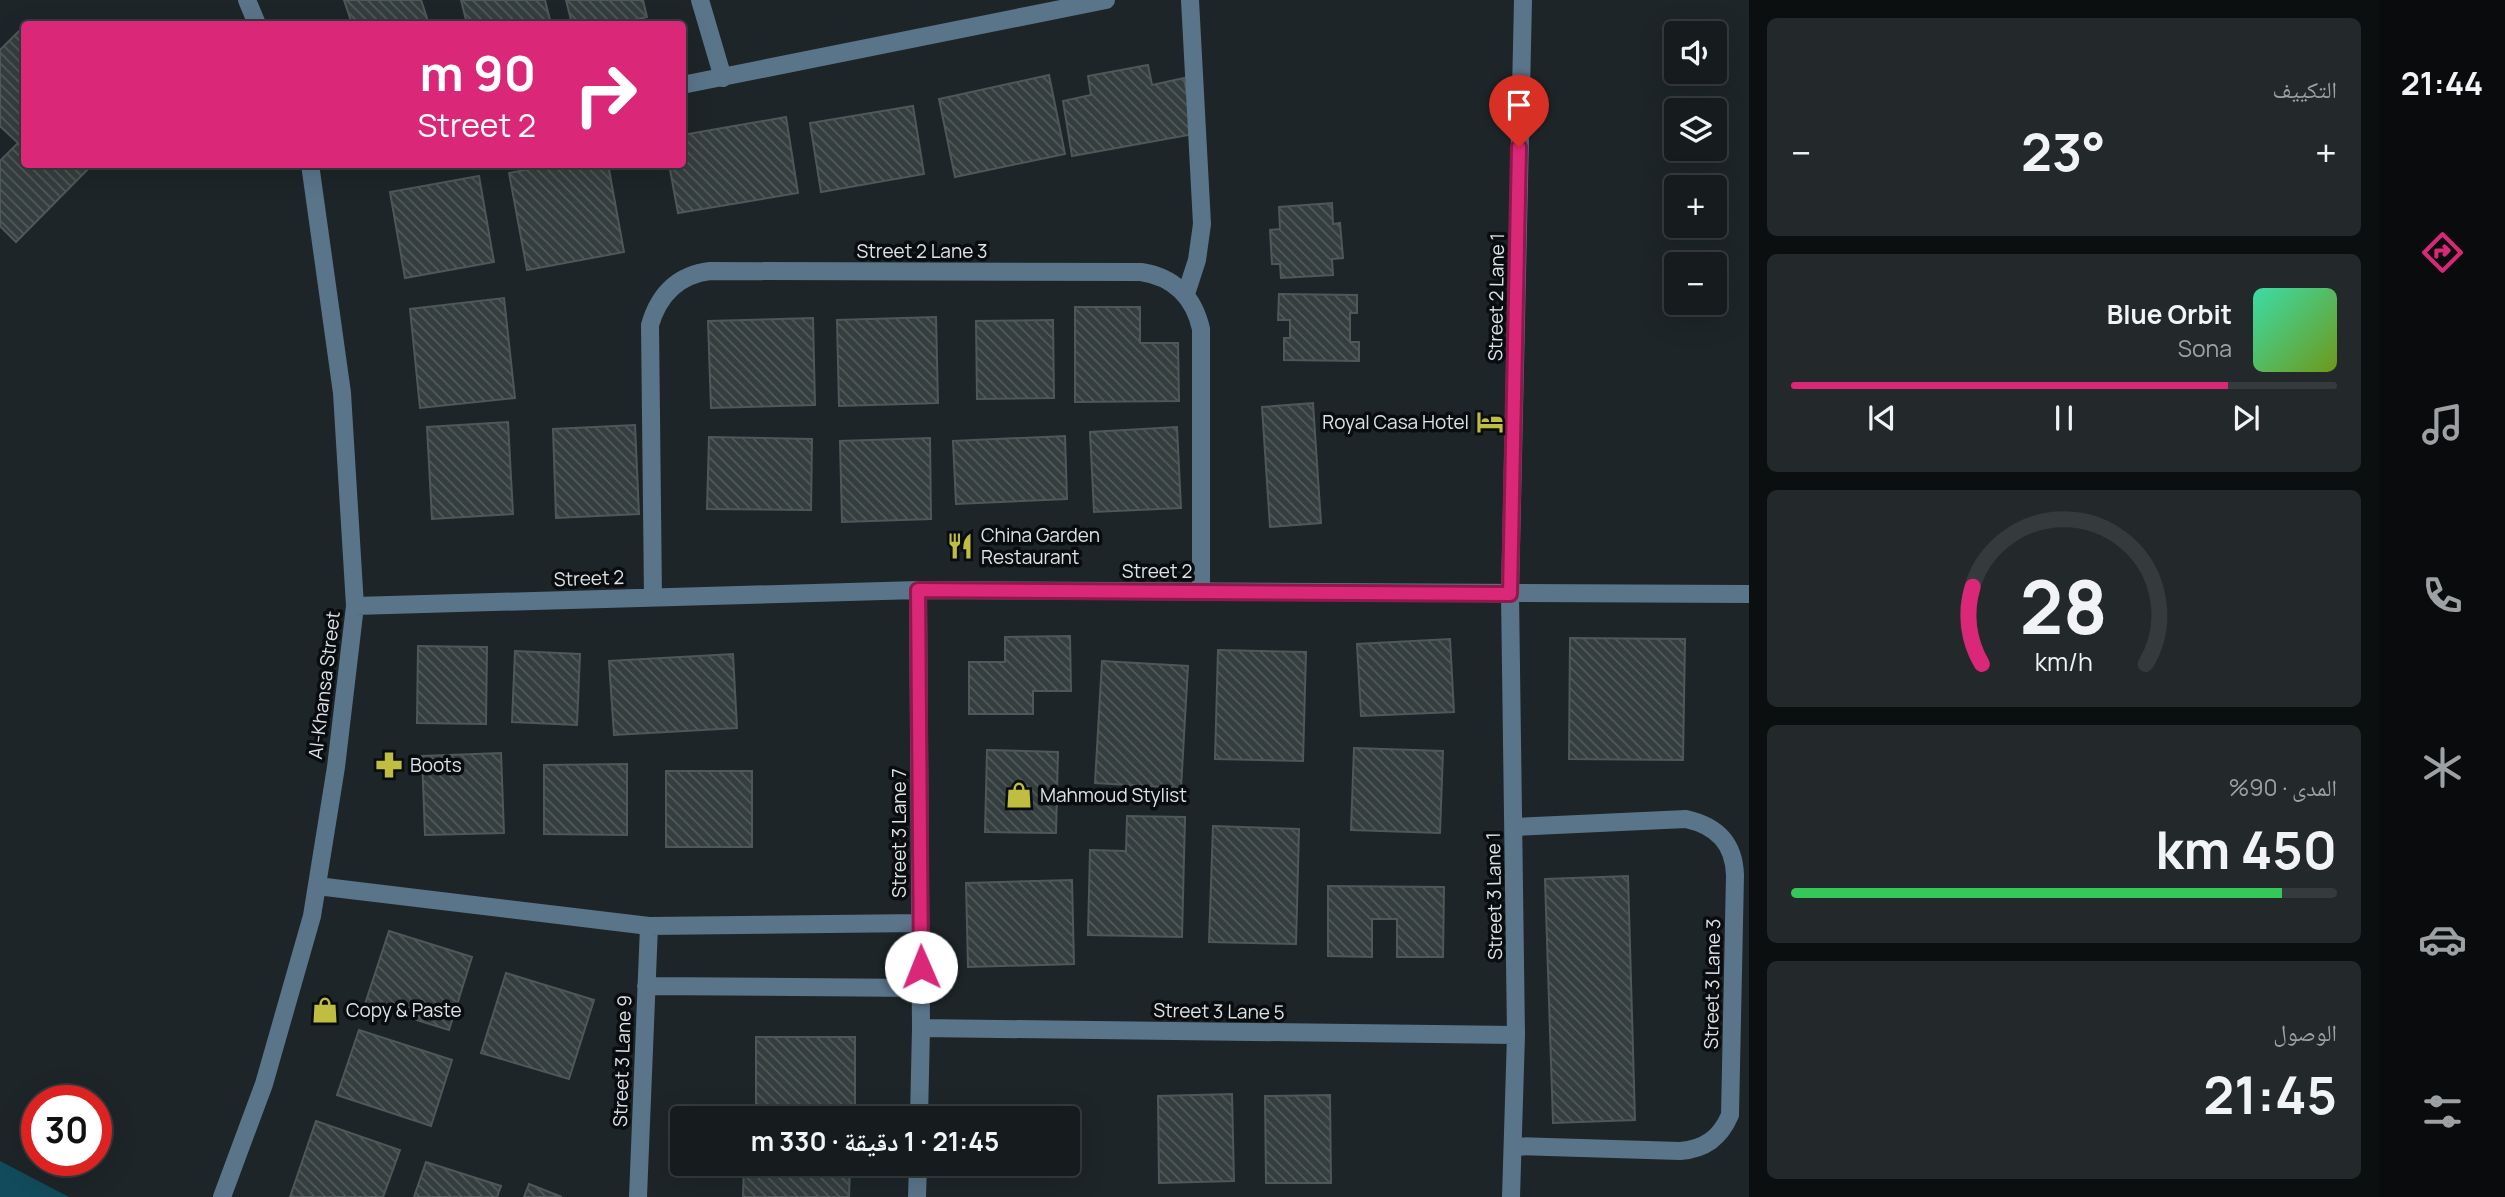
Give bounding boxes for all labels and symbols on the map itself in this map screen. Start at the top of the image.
pin [1489,75,1549,147]
street label: Street 2 Lane 1 [1482,233,1510,361]
street label: Street 2 Lane 3 [856,238,988,264]
hotel icon: Royal Casa Hotel [1475,407,1505,437]
place label: Royal Casa Hotel [1322,409,1469,435]
place label: China Garden Restaurant [981,522,1100,570]
restaurant icon: China Garden Restaurant [945,531,975,561]
street label: Street 2 [1122,558,1192,584]
street label: Street 2 [553,564,625,592]
street label: Al-Khansa Street [302,609,346,761]
pharmacy icon: Boots [374,750,404,780]
place label: Boots [410,752,462,778]
street label: Street 3 Lane 7 [886,768,912,898]
shop icon: Mahmoud Stylist [1004,780,1034,810]
place label: Mahmoud Stylist [1040,782,1187,808]
street label: Street 3 Lane 1 [1480,832,1508,960]
street label: Street 3 Lane 3 [1698,918,1726,1050]
position arrow [884,930,958,1004]
shop icon: Copy & Paste [310,995,340,1025]
street label: Street 3 Lane 9 [607,995,637,1127]
place label: Copy & Paste [346,997,462,1023]
street label: Street 3 Lane 5 [1153,997,1285,1025]
speed limit sign: 30 [21,1085,112,1176]

